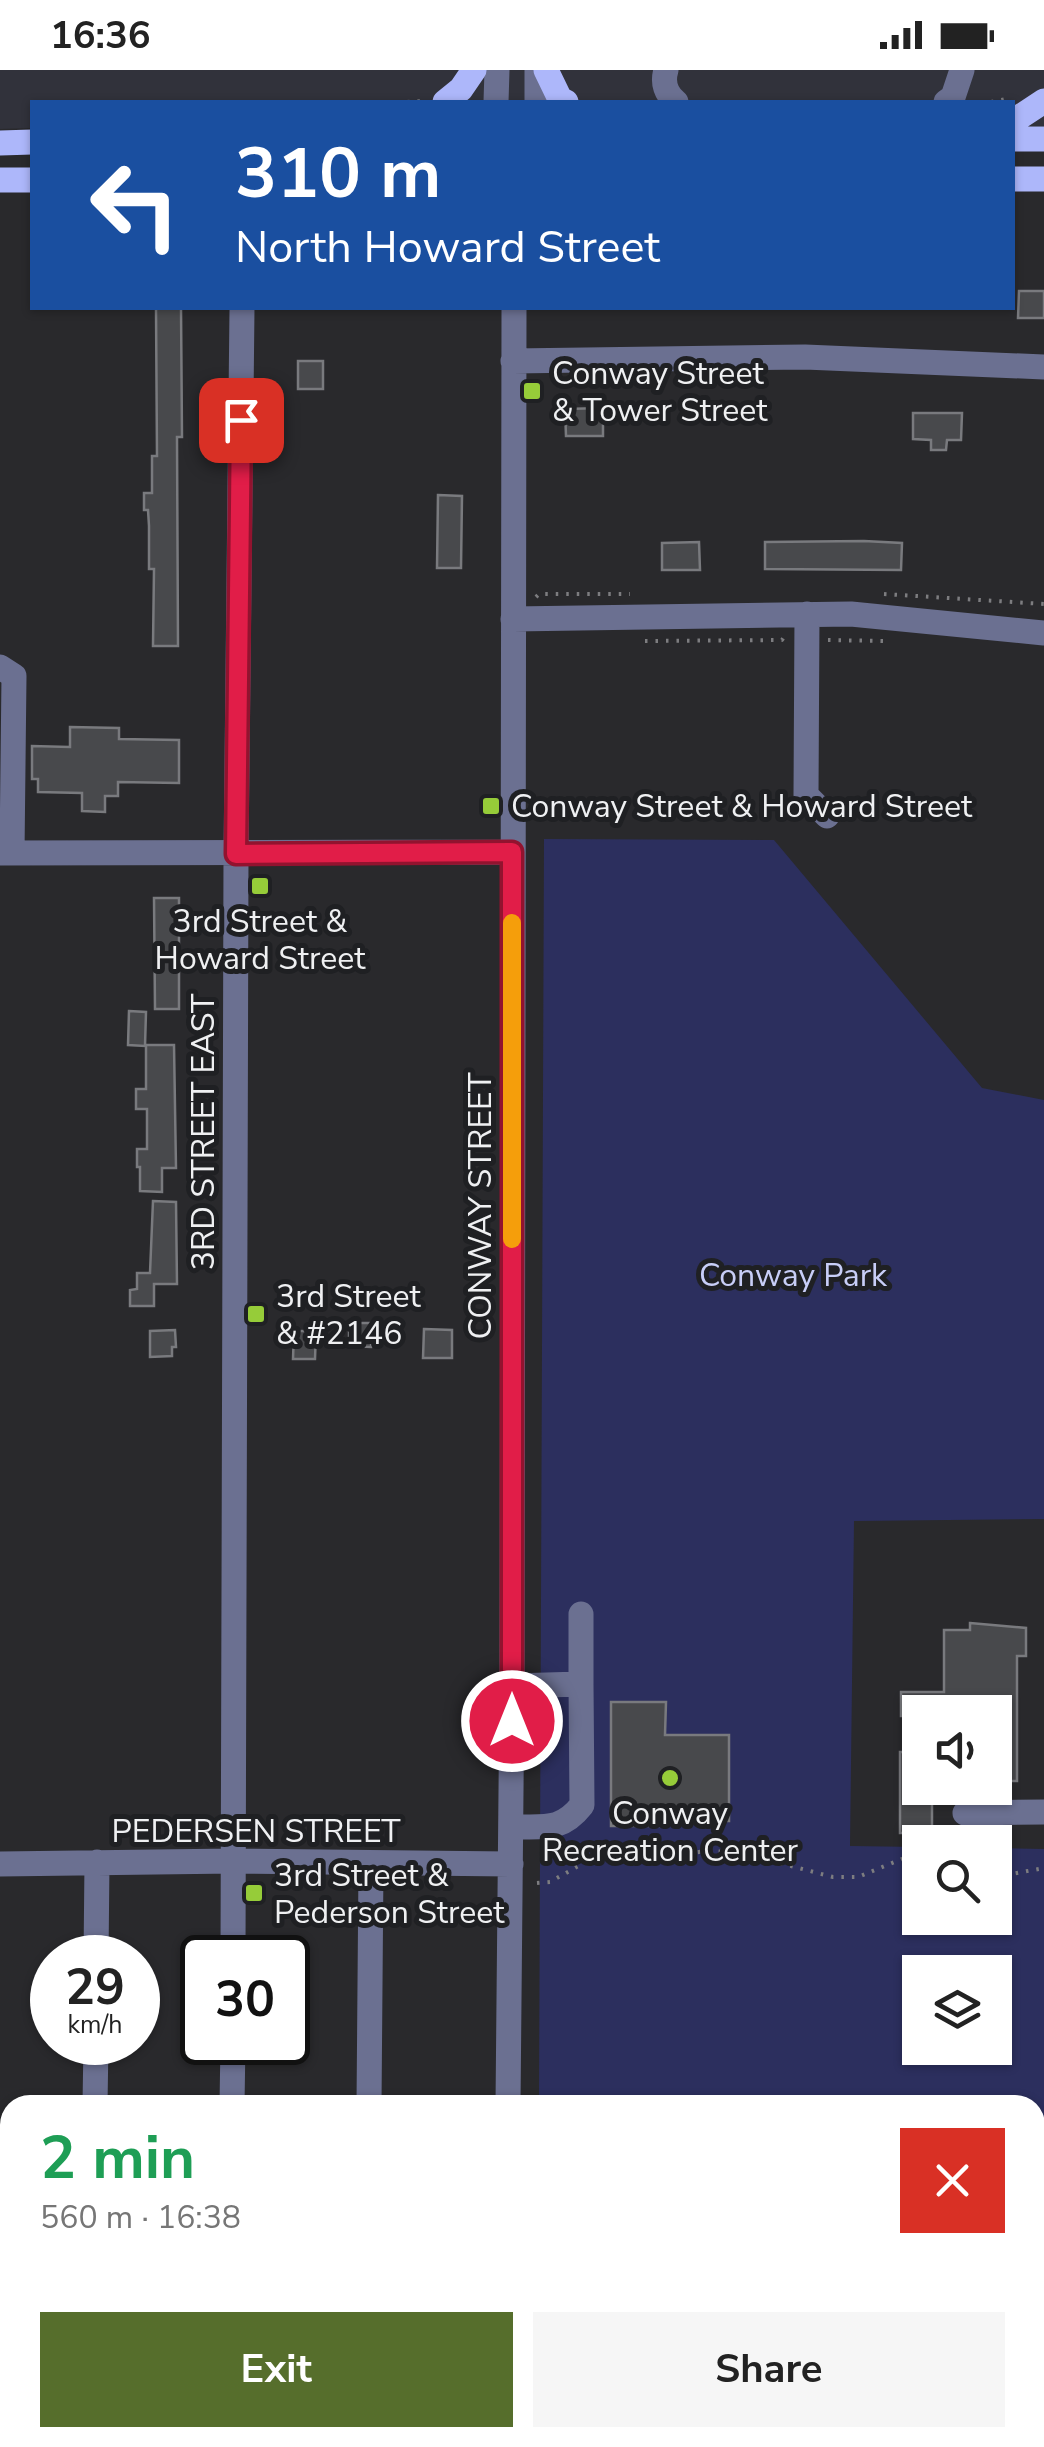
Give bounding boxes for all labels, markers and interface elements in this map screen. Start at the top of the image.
text: 16:36 [50,10,151,61]
text: 310 m [235,126,441,222]
icon: left [70,140,200,270]
text: North Howard Street [235,217,660,278]
place label: Conway Street & Tower Street [552,352,768,432]
pin [199,378,284,463]
marker: Conway Street & Tower Street [521,380,543,402]
icon: arrive [214,393,269,448]
place label: Conway Street & Howard Street [511,785,973,828]
marker: Conway Street & Howard Street [480,795,502,817]
marker: 3rd Street & Howard Street [249,875,271,897]
place label: 3rd Street & Howard Street [155,900,366,980]
street label: 3RD STREET EAST [182,993,225,1270]
street label: CONWAY STREET [459,1072,502,1340]
park label: Conway Park [699,1254,888,1297]
place label: 3rd Street & #2146 [276,1275,421,1355]
marker: 3rd Street & #2146 [245,1303,267,1325]
position arrow [460,1669,564,1773]
map controls [902,1695,1012,2065]
button: sound [902,1695,1012,1805]
marker: Conway Recreation Center [659,1767,681,1789]
place label: Conway Recreation Center [542,1792,799,1872]
street label: PEDERSEN STREET [112,1810,401,1853]
button: search [902,1825,1012,1935]
place label: 3rd Street & Pederson Street [274,1854,505,1934]
marker: 3rd Street & Pederson Street [243,1882,265,1904]
speed limit sign: 30 [180,1935,310,2065]
text: 29 [65,1953,125,2022]
button: layers [902,1955,1012,2065]
text: km/h [67,2008,123,2042]
text: 2 min [40,2117,195,2199]
button: close [900,2128,1005,2233]
text: 560 m · 16:38 [40,2196,241,2239]
button: Exit [40,2312,513,2427]
button: Share [533,2312,1005,2427]

